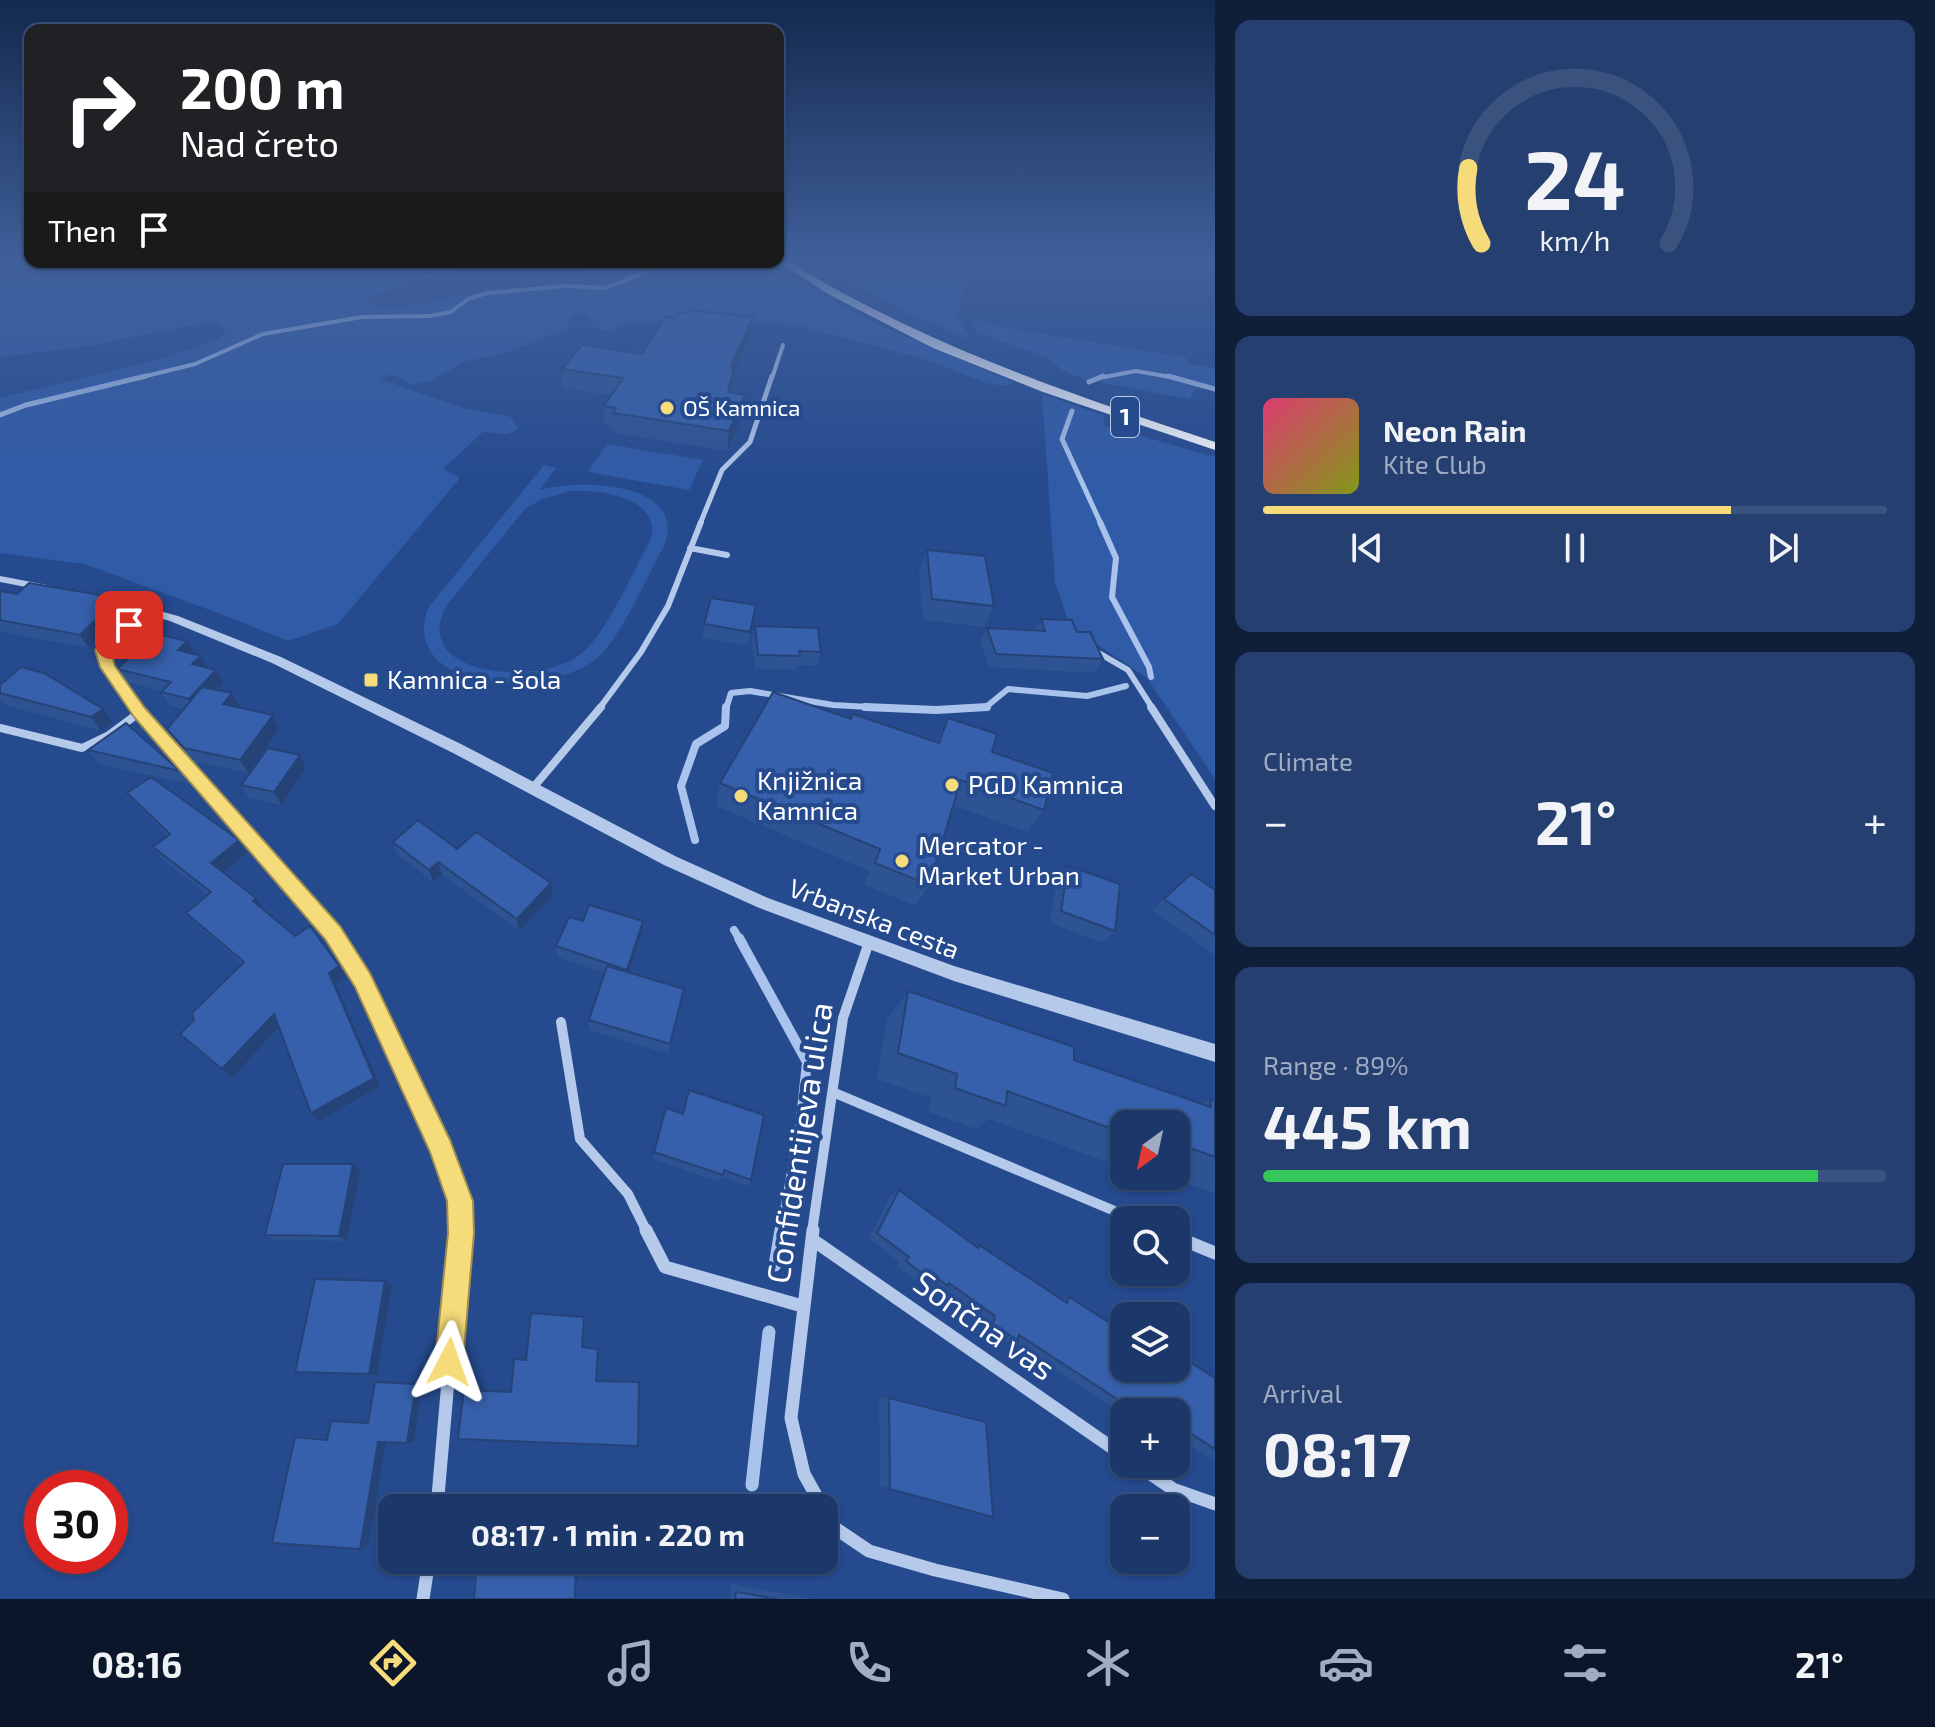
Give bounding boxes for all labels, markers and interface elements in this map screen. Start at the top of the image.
text: 200 m [180,53,345,120]
icon: right [48,56,152,160]
text: Nad čreto [180,121,339,164]
text: 24 [1524,126,1626,226]
icon: arrive [132,208,176,252]
text: Then [48,212,116,248]
text: km/h [1540,222,1610,257]
place label: OŠ Kamnica [683,394,800,420]
road number: 1 [1111,397,1139,437]
marker: OŠ Kamnica [658,399,676,417]
text: Neon Rain [1383,412,1527,448]
text: Kite Club [1383,448,1487,479]
icon: previous [1345,526,1389,570]
icon: pause [1553,526,1597,570]
icon: next [1761,526,1805,570]
pin [95,591,163,659]
icon: arrive [107,603,151,647]
place label: Kamnica - šola [387,663,561,694]
marker: Kamnica - šola [362,671,380,689]
text: Climate [1263,745,1353,776]
place label: Knjižnica Kamnica [757,764,862,825]
place label: PGD Kamnica [968,768,1124,799]
marker: PGD Kamnica [943,776,961,794]
text: 21° [1535,785,1616,857]
marker: Knjižnica Kamnica [732,787,750,805]
text: − [1263,794,1289,847]
text: + [1863,794,1887,847]
place label: Mercator - Market Urban [918,829,1080,890]
marker: Mercator - Market Urban [893,852,911,870]
street label: Vrbanska cesta [785,871,964,964]
street label: Confidentijeva ulica [757,999,840,1286]
text: Range · 89% [1263,1049,1408,1080]
text: 445 km [1263,1089,1472,1161]
north arrow [1110,1110,1190,1190]
map controls [1110,1110,1190,1574]
button: search [1110,1206,1190,1286]
street label: Sončna vas [907,1262,1063,1387]
button: layers [1110,1302,1190,1382]
position arrow [407,1320,491,1404]
text: Arrival [1263,1377,1342,1408]
button: + [1110,1398,1190,1478]
text: 08:17 [1263,1417,1411,1489]
speed limit sign: 30 [24,1470,128,1574]
button: − [1110,1494,1190,1574]
text: 08:17 · 1 min · 220 m [471,1516,745,1552]
icon: directions [365,1635,421,1691]
icon: music [603,1635,659,1691]
icon: phone [841,1635,897,1691]
icon: climate [1080,1635,1136,1691]
icon: car [1318,1635,1374,1691]
icon: filters [1557,1635,1613,1691]
text: 08:16 [91,1642,182,1685]
text: 21° [1795,1642,1844,1685]

